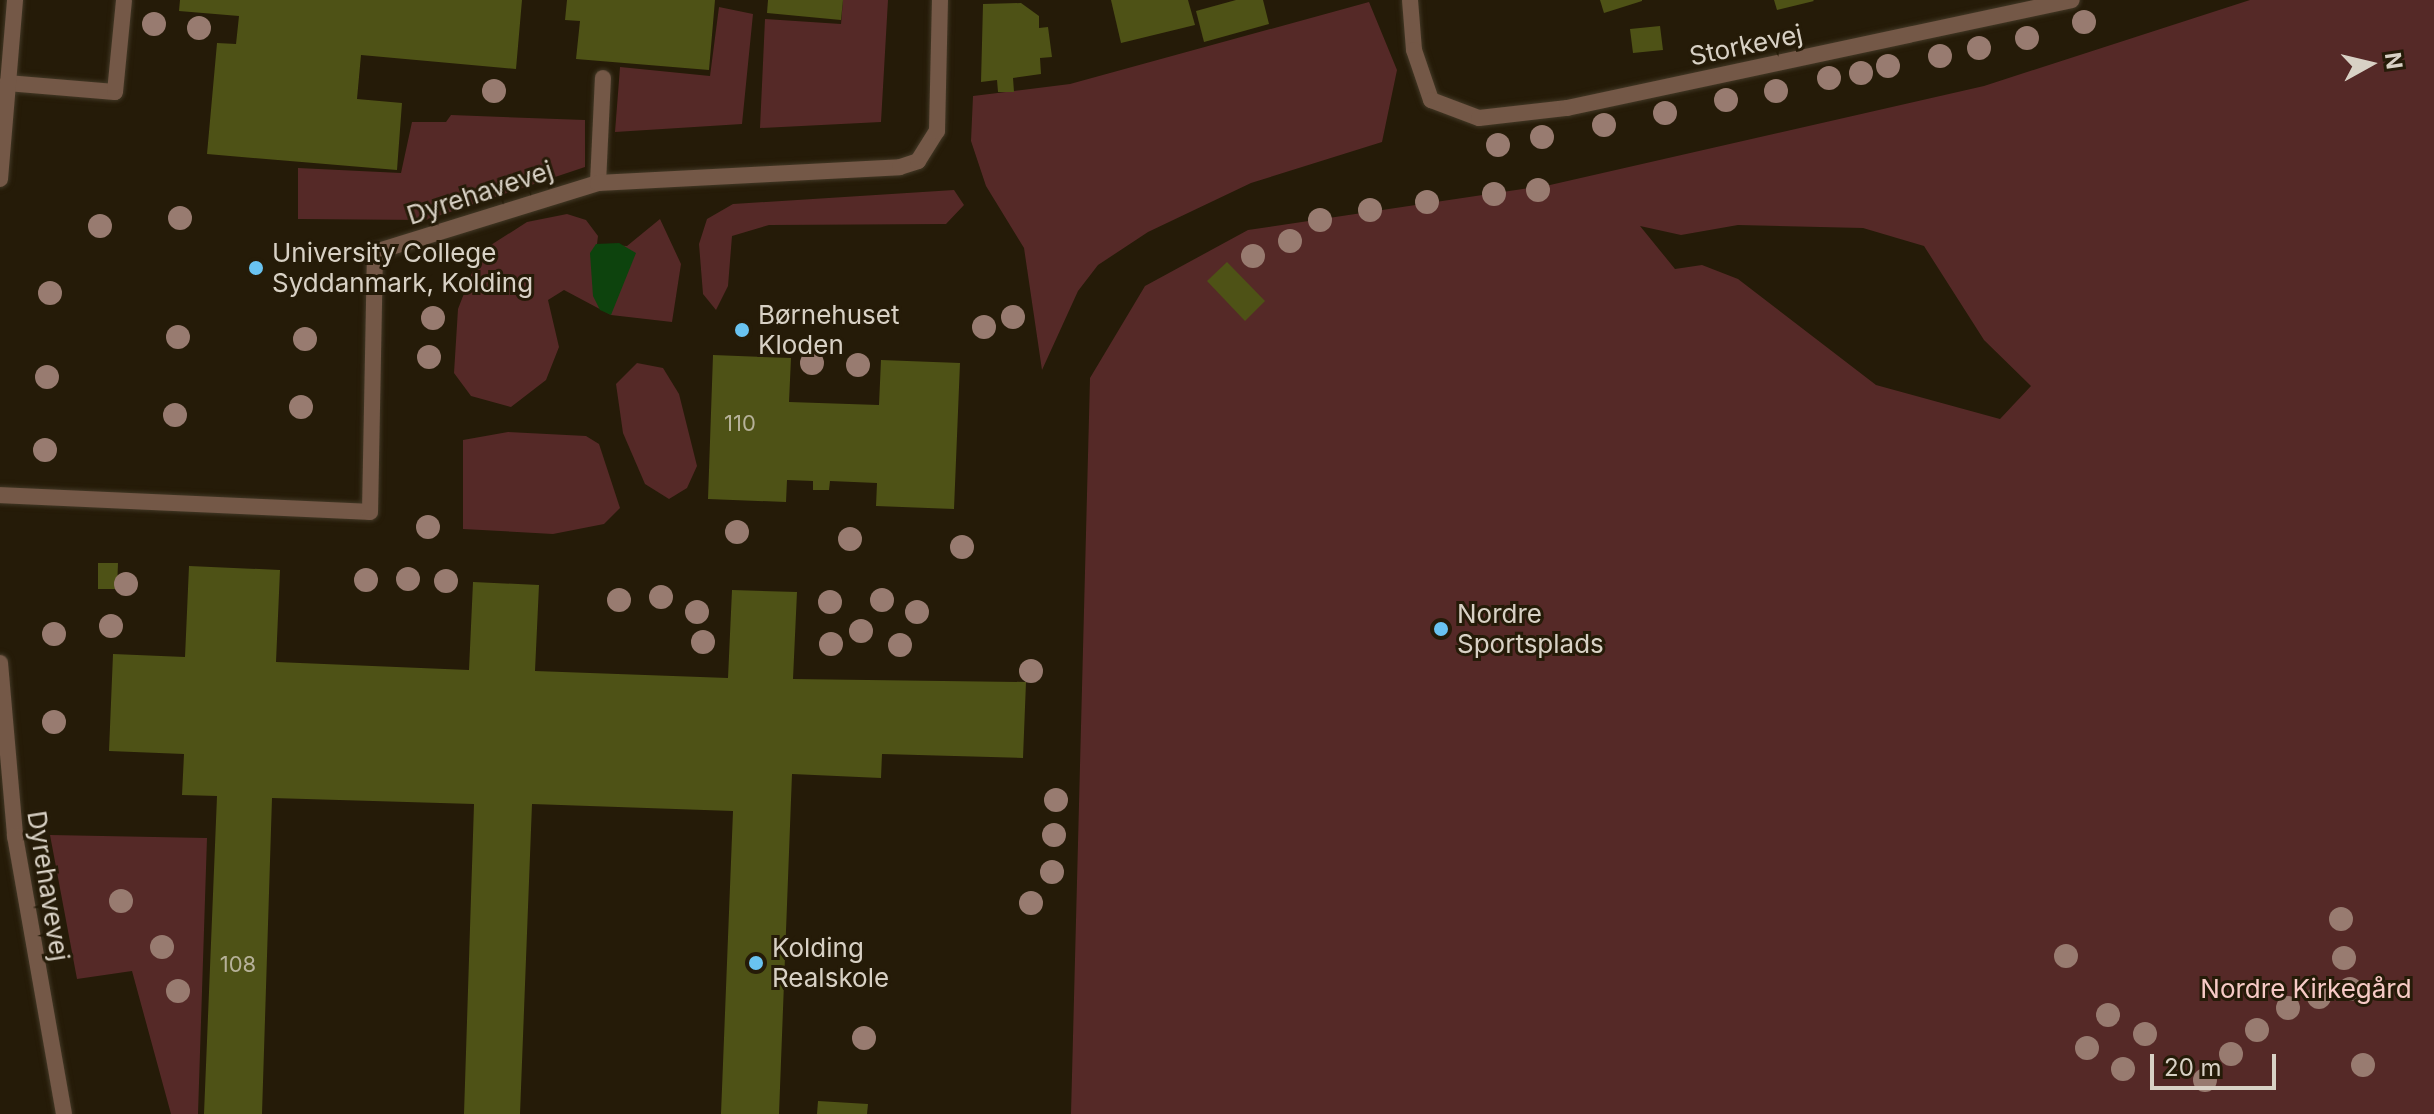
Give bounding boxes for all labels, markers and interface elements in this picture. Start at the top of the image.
street label: Storkevej [1687,18,1805,72]
north arrow [2330,24,2410,104]
text: N [2380,51,2408,71]
street label: Dyrehavevej [403,155,557,231]
place label: University College Syddanmark, Kolding [272,237,533,298]
marker: University College Syddanmark, Kolding [247,259,265,277]
place label: Børnehuset Kloden [758,299,899,360]
marker: Børnehuset Kloden [733,321,751,339]
house number: 110 [724,411,756,437]
place label: Nordre Sportsplads [1457,598,1604,660]
marker: Nordre Sportsplads [1432,620,1450,638]
street label: Dyrehavevej [21,809,75,963]
place label: Kolding Realskole [772,932,889,994]
house number: 108 [220,952,256,978]
marker: Kolding Realskole [747,954,765,972]
park label: Nordre Kirkegård [2200,973,2412,1005]
scale bar [2154,1038,2280,1088]
text: 20 m [2164,1053,2222,1082]

